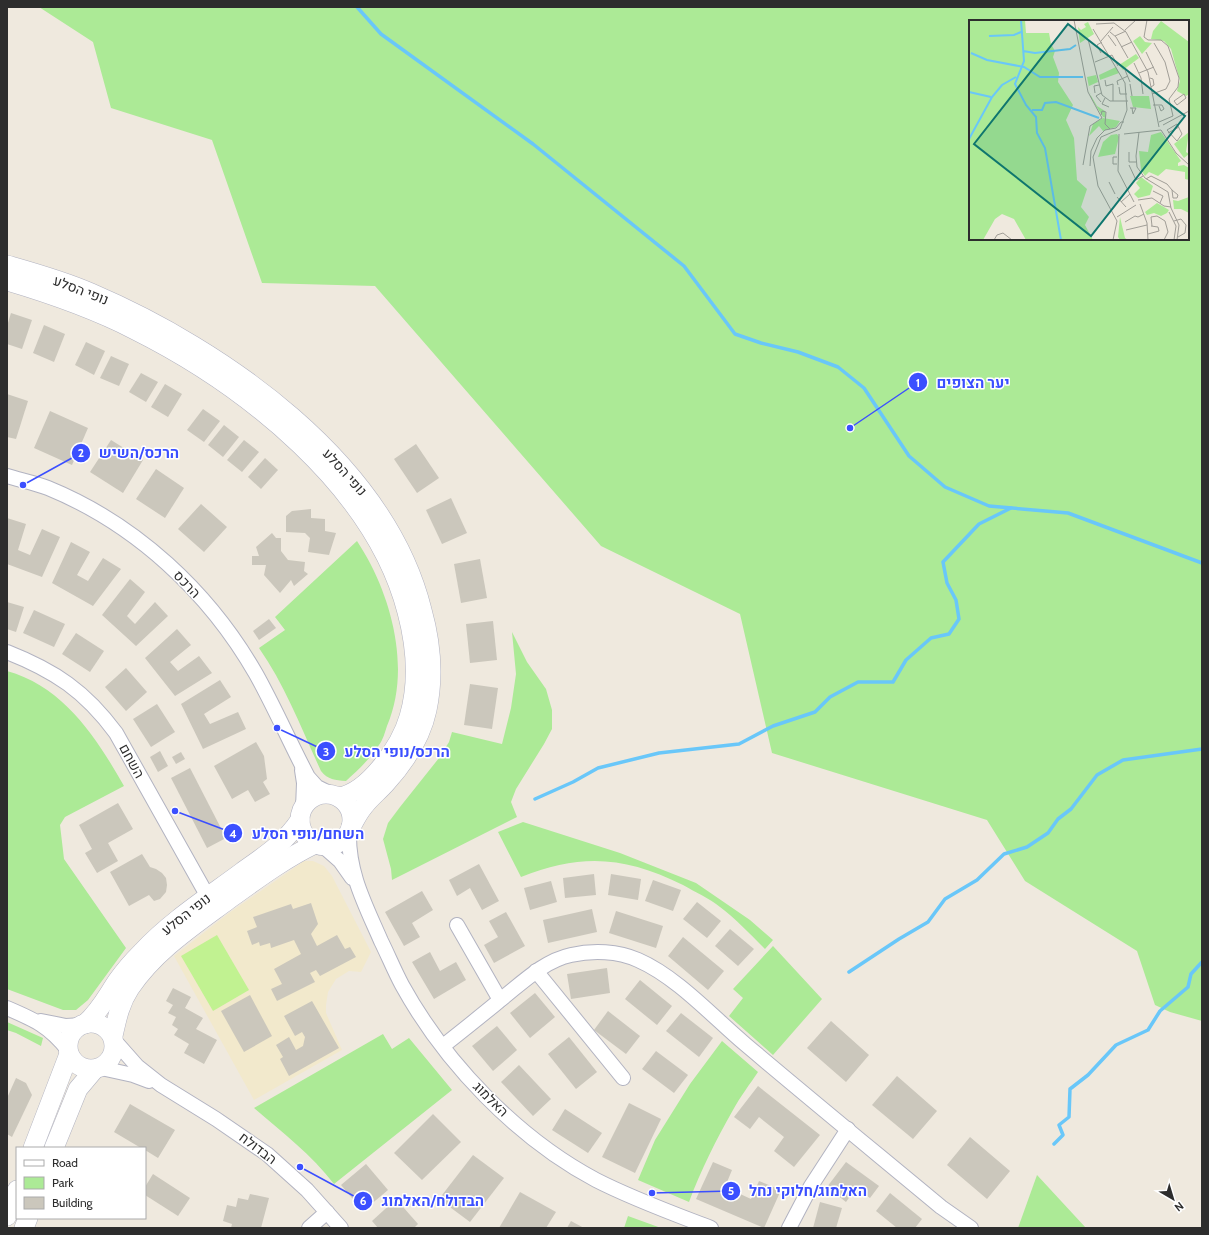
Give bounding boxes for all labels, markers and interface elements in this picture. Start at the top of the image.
inset map [969,20,1189,240]
street label: נופי הסלע [51,271,111,309]
callout: יער הצופים [908,369,1017,396]
text: יער הצופים [937,374,1009,392]
text: 1 [916,375,920,390]
callout: הרכס/השיש [71,440,187,467]
text: הרכס/השיש [99,444,179,462]
text: 2 [78,445,84,460]
street label: נופי הסלע [319,445,371,499]
street label: הרכס [170,566,204,602]
callout: הרכס/נופי הסלע [316,738,458,765]
street label: השחם [115,741,149,781]
text: הרכס/נופי הסלע [344,743,450,761]
text: 3 [323,744,329,759]
callout: השחם/נופי הסלע [223,820,372,847]
text: השחם/נופי הסלע [252,825,364,843]
text: 4 [229,826,237,841]
street label: נופי הסלע [158,889,214,939]
street label: האלמוג [469,1077,513,1121]
street label: הבדולח [236,1128,280,1168]
legend [16,1147,146,1219]
text: Road [52,1155,78,1170]
text: Park [52,1175,74,1190]
callout: האלמוג/חלוקי נחל [721,1177,875,1204]
north arrow [1153,1179,1193,1219]
text: האלמוג/חלוקי נחל [749,1182,867,1200]
text: 5 [728,1183,734,1198]
callout: הבדולח/האלמוג [353,1188,492,1215]
text: הבדולח/האלמוג [382,1192,484,1210]
text: 6 [360,1193,367,1208]
text: Building [52,1195,94,1210]
text: N [1172,1199,1187,1215]

